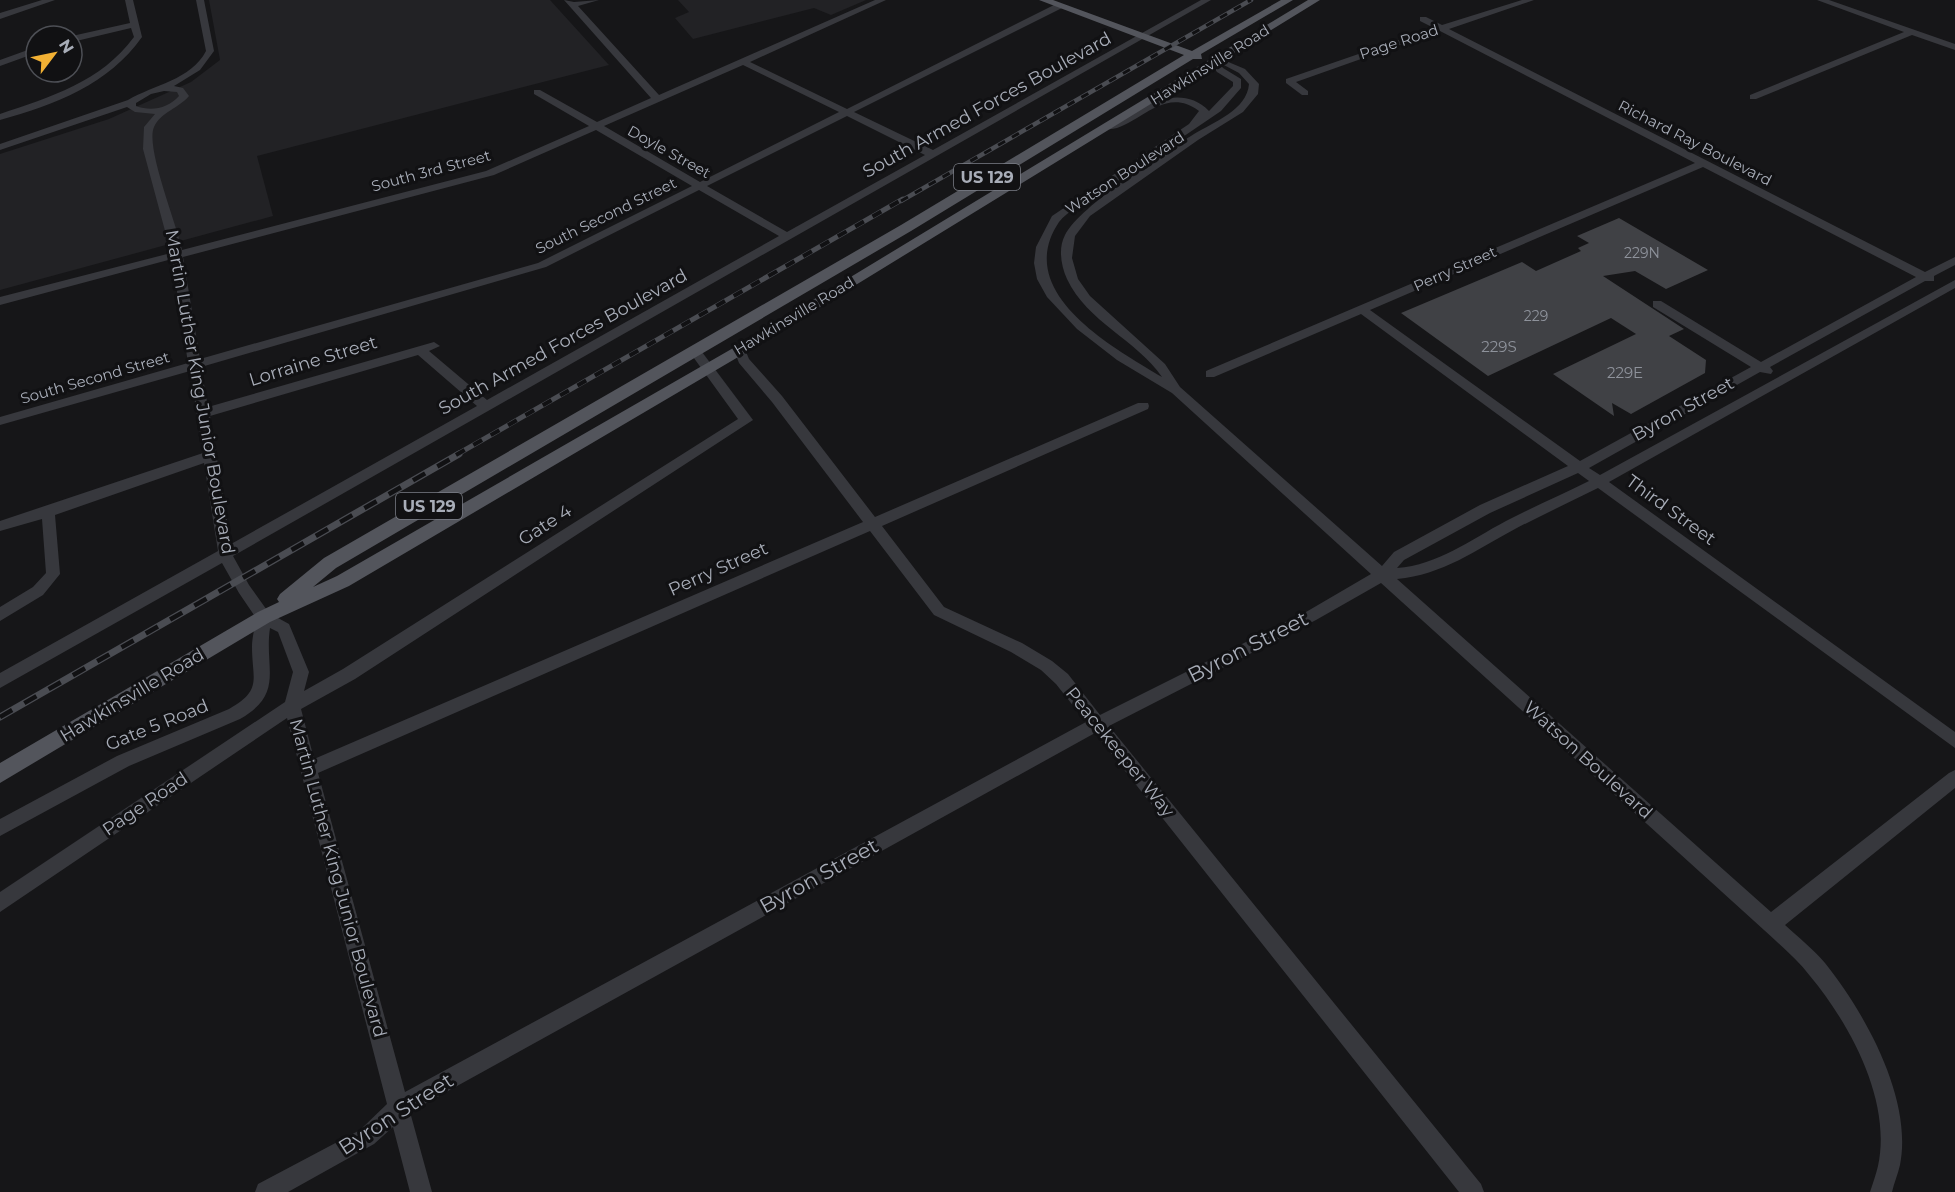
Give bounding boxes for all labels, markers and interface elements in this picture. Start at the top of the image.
street label: Hawkinsville Road [1147,20,1273,109]
street label: Page Road [1357,20,1441,63]
north arrow [24,24,84,84]
street label: South Armed Forces Boulevard [859,27,1115,183]
text: N [55,36,78,57]
street label: Richard Ray Boulevard [1615,96,1775,190]
street label: Doyle Street [624,121,714,182]
street label: Watson Boulevard [1062,127,1188,218]
street label: South 3rd Street [369,145,493,196]
road number: US 129 [954,164,1020,190]
street label: South Second Street [532,173,679,258]
street label: Martin Luther King Junior Boulevard [161,228,239,556]
street label: Perry Street [1410,242,1499,295]
house number: 229N [1624,244,1660,262]
street label: South Armed Forces Boulevard [435,264,691,420]
street label: Hawkinsville Road [730,272,857,359]
house number: 229 [1524,307,1548,325]
street label: Lorraine Street [246,331,380,391]
house number: 229S [1481,337,1517,356]
street label: South Second Street [18,347,172,408]
house number: 229E [1607,363,1643,382]
street label: Byron Street [1628,372,1738,446]
street label: Third Street [1622,470,1720,550]
road number: US 129 [396,493,462,519]
street label: Gate 4 [514,500,576,550]
street label: Perry Street [665,537,771,601]
street label: Byron Street [1183,606,1312,688]
street label: Hawkinsville Road [56,643,208,747]
street label: Peacekeeper Way [1061,683,1179,822]
street label: Gate 5 Road [102,694,212,756]
street label: Watson Boulevard [1519,696,1657,824]
street label: Martin Luther King Junior Boulevard [285,716,391,1040]
street label: Page Road [98,767,192,841]
street label: Byron Street [755,833,882,918]
street label: Byron Street [334,1067,458,1160]

